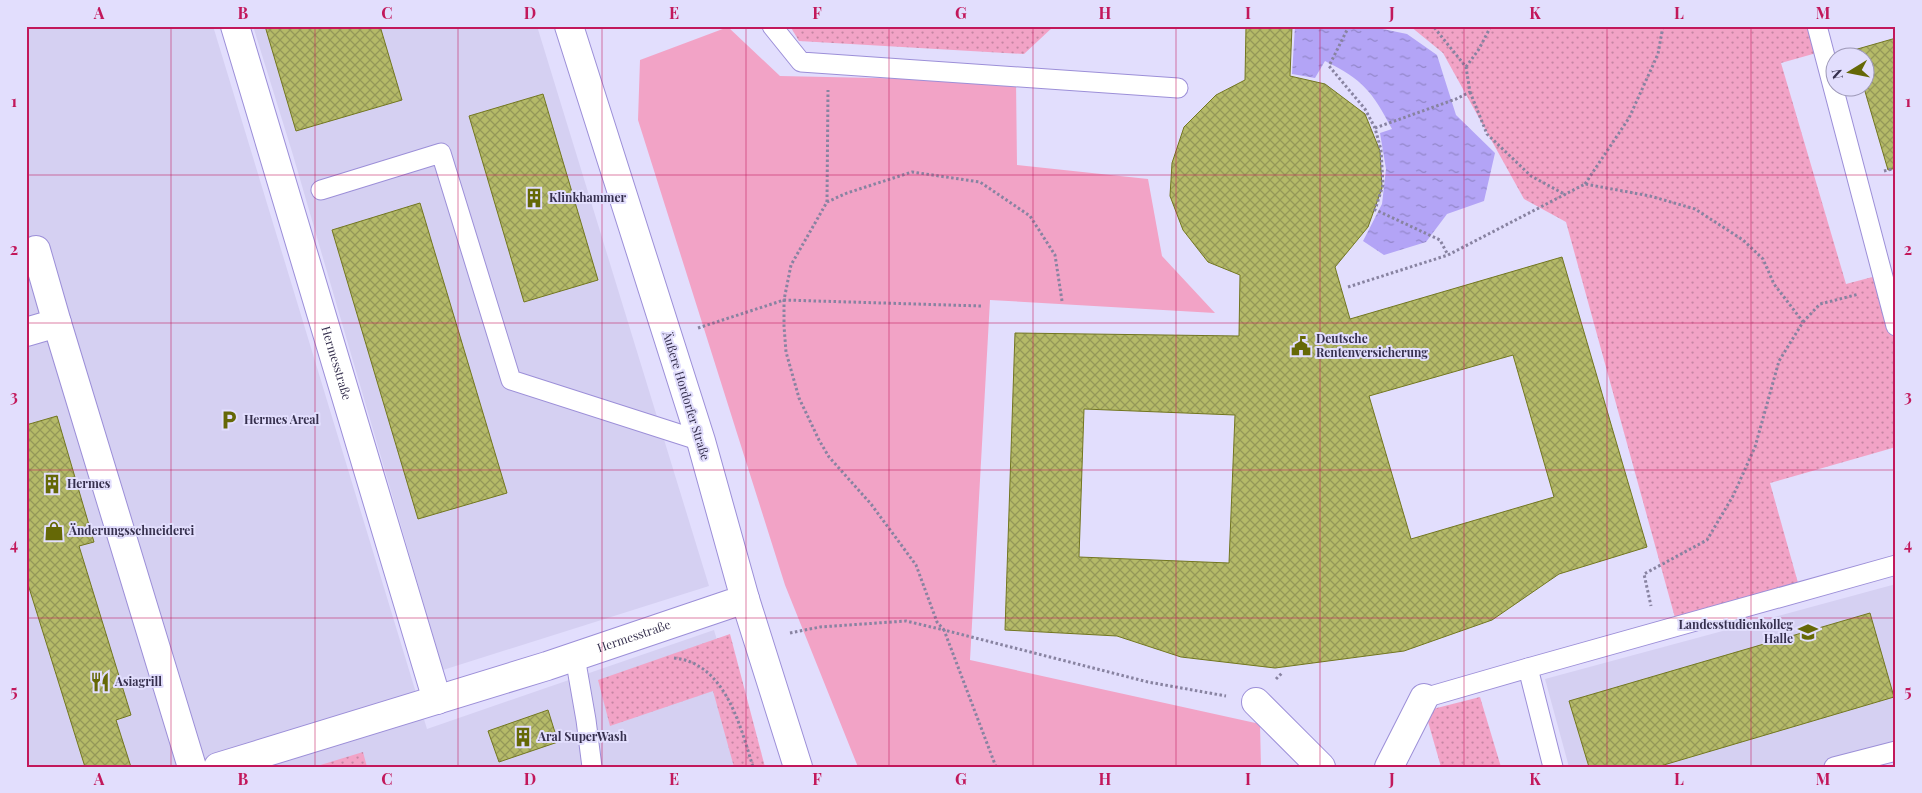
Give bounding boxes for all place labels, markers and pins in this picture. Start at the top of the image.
building icon: Klinkhammer [523,187,545,209]
place label: Klinkhammer [549,189,626,205]
place label: Deutsche Rentenversicherung [1316,330,1428,360]
public building icon: Deutsche Rentenversicherung [1290,335,1312,357]
parking icon: Hermes Areal [218,409,240,431]
place label: Hermes Areal [244,411,319,427]
building icon: Hermes [41,473,63,495]
place label: Hermes [67,475,111,491]
shop icon: Änderungsschneiderei [43,520,65,542]
place label: Änderungsschneiderei [68,522,194,538]
place label: Landesstudienkolleg Halle [1678,616,1793,646]
school or university icon: Landesstudienkolleg Halle [1797,621,1819,643]
restaurant icon: Asiagrill [89,671,111,693]
place label: Asiagrill [114,673,162,689]
building icon: Aral SuperWash [512,726,534,748]
place label: Aral SuperWash [537,728,628,744]

